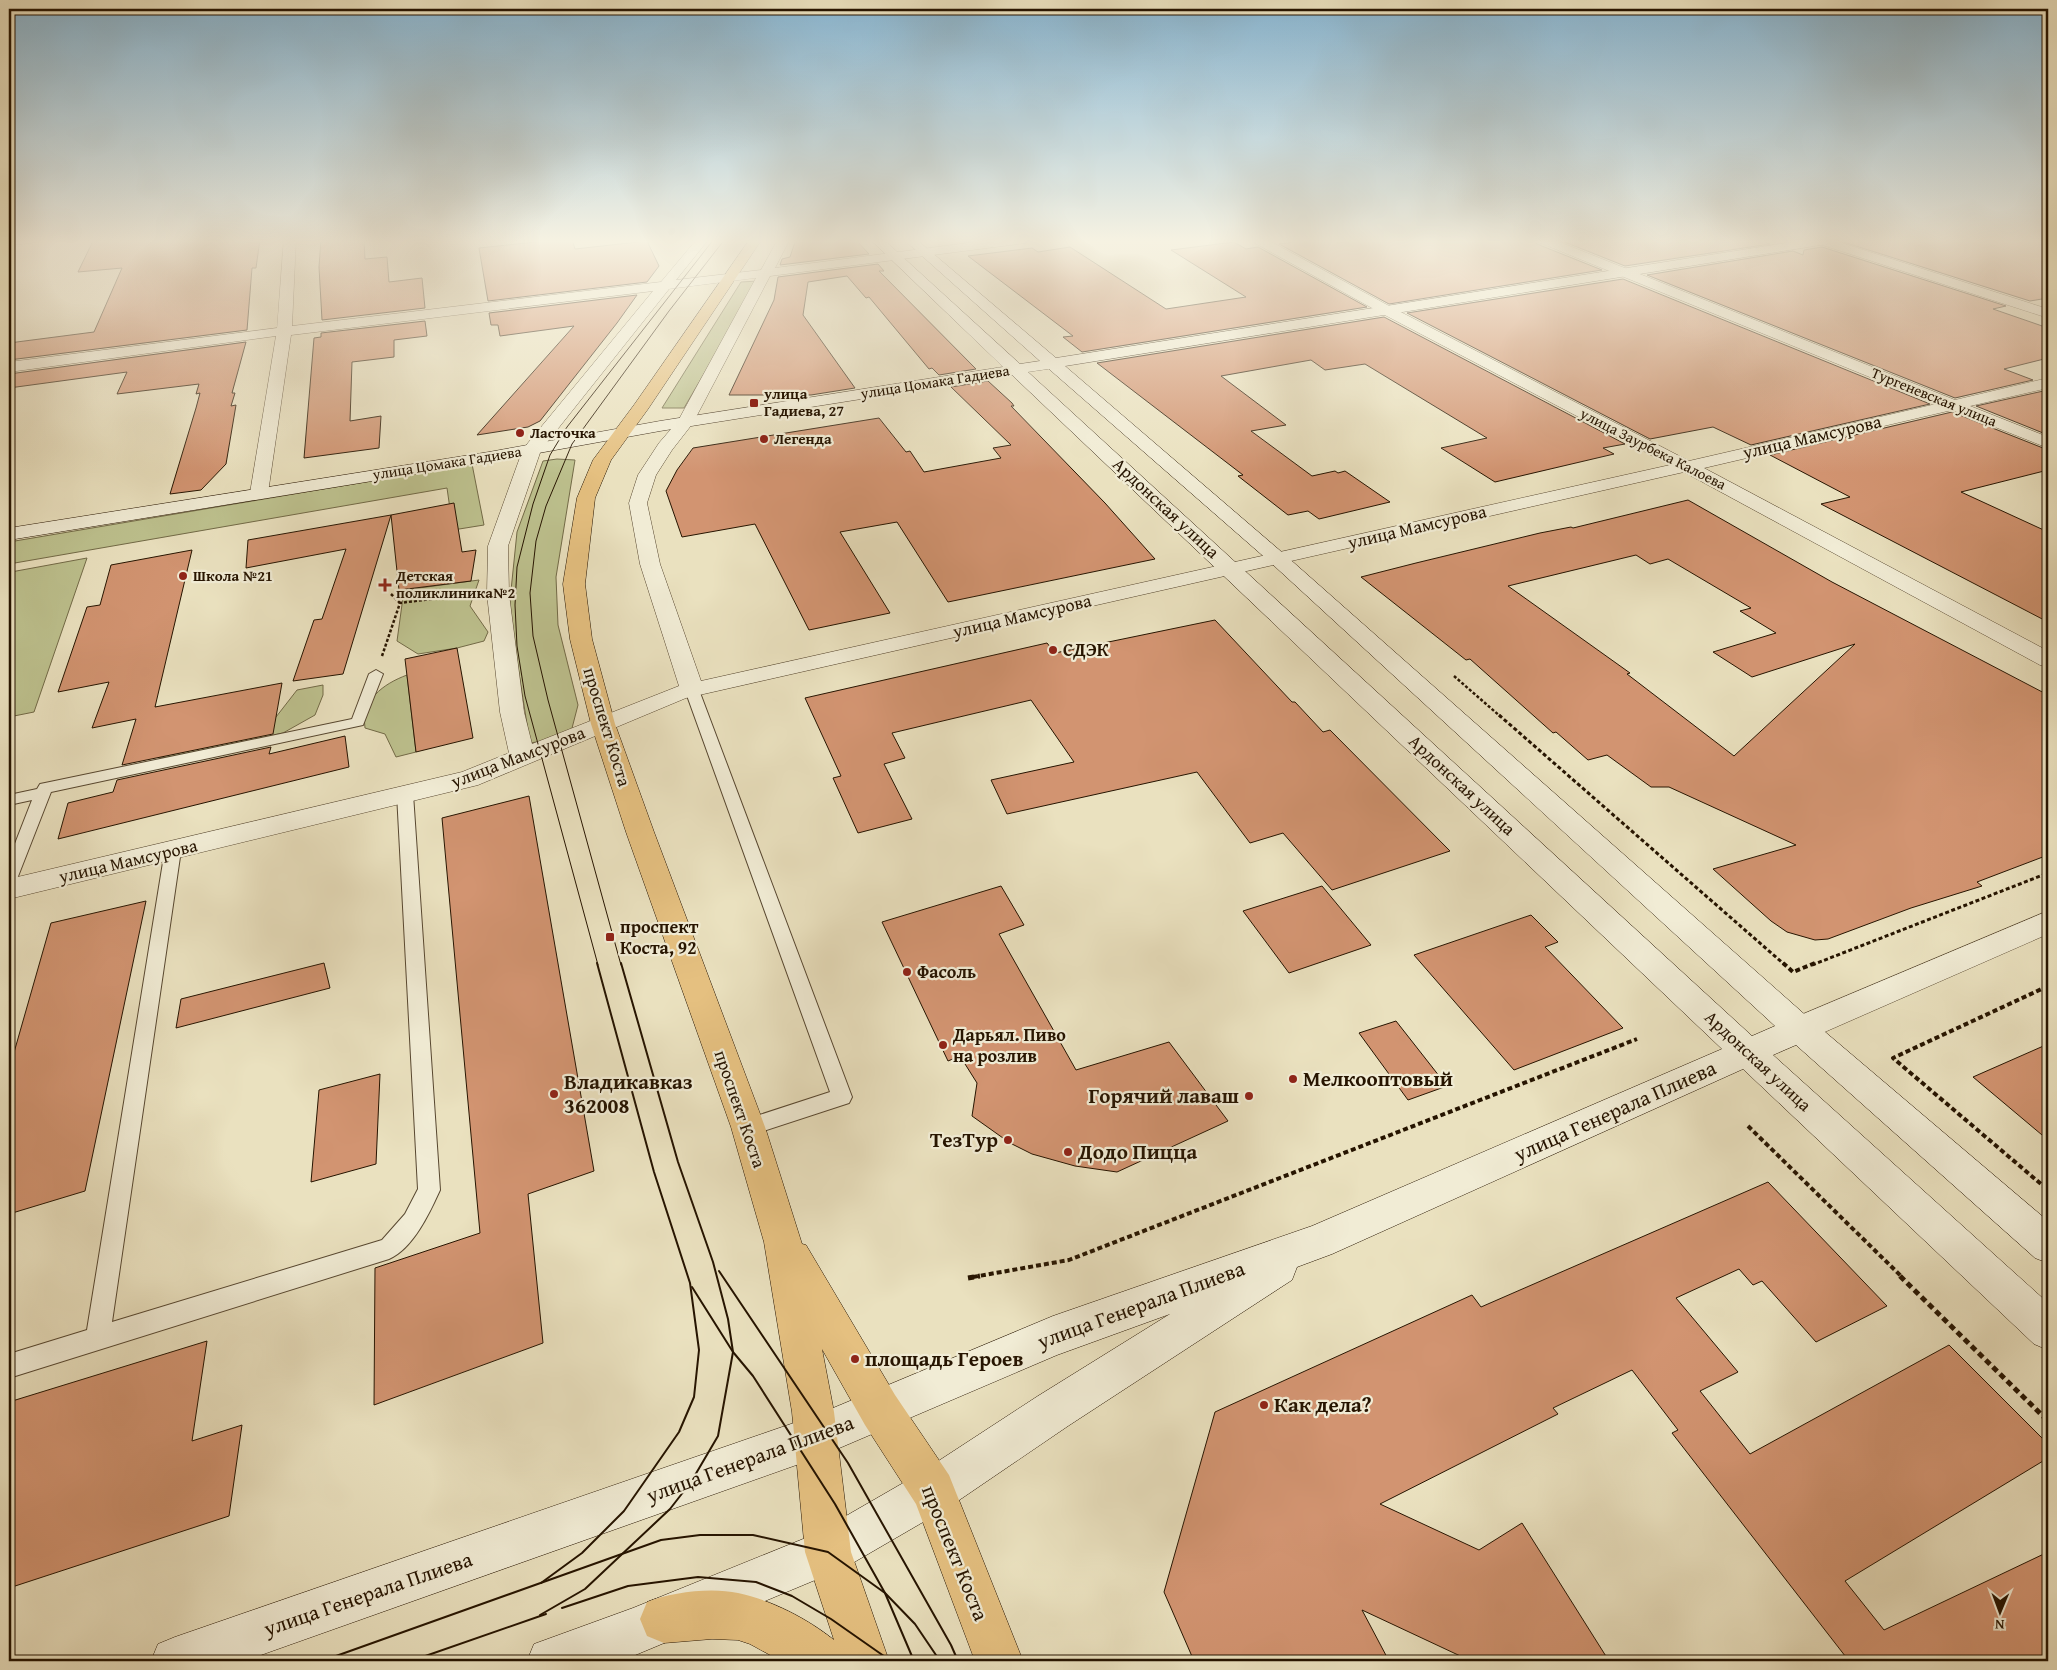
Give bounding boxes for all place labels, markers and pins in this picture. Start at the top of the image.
place label: улица Гадиева, 27 [763,383,844,421]
marker: улица Гадиева, 27 [748,397,760,409]
place label: Ласточка [530,422,596,443]
marker: Ласточка [514,427,526,439]
place label: Легенда [774,428,832,449]
marker: Легенда [758,433,770,445]
place label: Школа №21 [193,565,273,586]
place label: Детская поликлиника№2 [395,565,515,603]
marker: Школа №21 [177,570,189,582]
marker: Детская поликлиника№2 [378,578,392,592]
place label: СДЭК [1063,636,1109,663]
marker: СДЭК [1047,644,1059,656]
place label: проспект Коста, 92 [620,913,699,961]
marker: проспект Коста, 92 [604,931,616,943]
place label: Фасоль [917,958,976,985]
marker: Фасоль [901,966,913,978]
place label: Дарьял. Пиво на розлив [952,1021,1066,1069]
marker: Дарьял. Пиво на розлив [937,1039,949,1051]
place label: Мелкооптовый [1303,1063,1453,1094]
place label: Владикавказ 362008 [564,1066,693,1121]
marker: Мелкооптовый [1287,1073,1299,1085]
place label: Горячий лаваш [1089,1080,1239,1111]
marker: Владикавказ 362008 [548,1088,560,1100]
marker: Горячий лаваш [1243,1090,1255,1102]
place label: ТезТур [930,1124,998,1155]
marker: ТезТур [1002,1134,1014,1146]
place label: Додо Пицца [1077,1136,1197,1167]
marker: Додо Пицца [1062,1146,1074,1158]
place label: площадь Героев [865,1343,1023,1374]
marker: площадь Героев [849,1353,861,1365]
place label: Как дела? [1274,1389,1372,1420]
marker: Как дела? [1258,1399,1270,1411]

